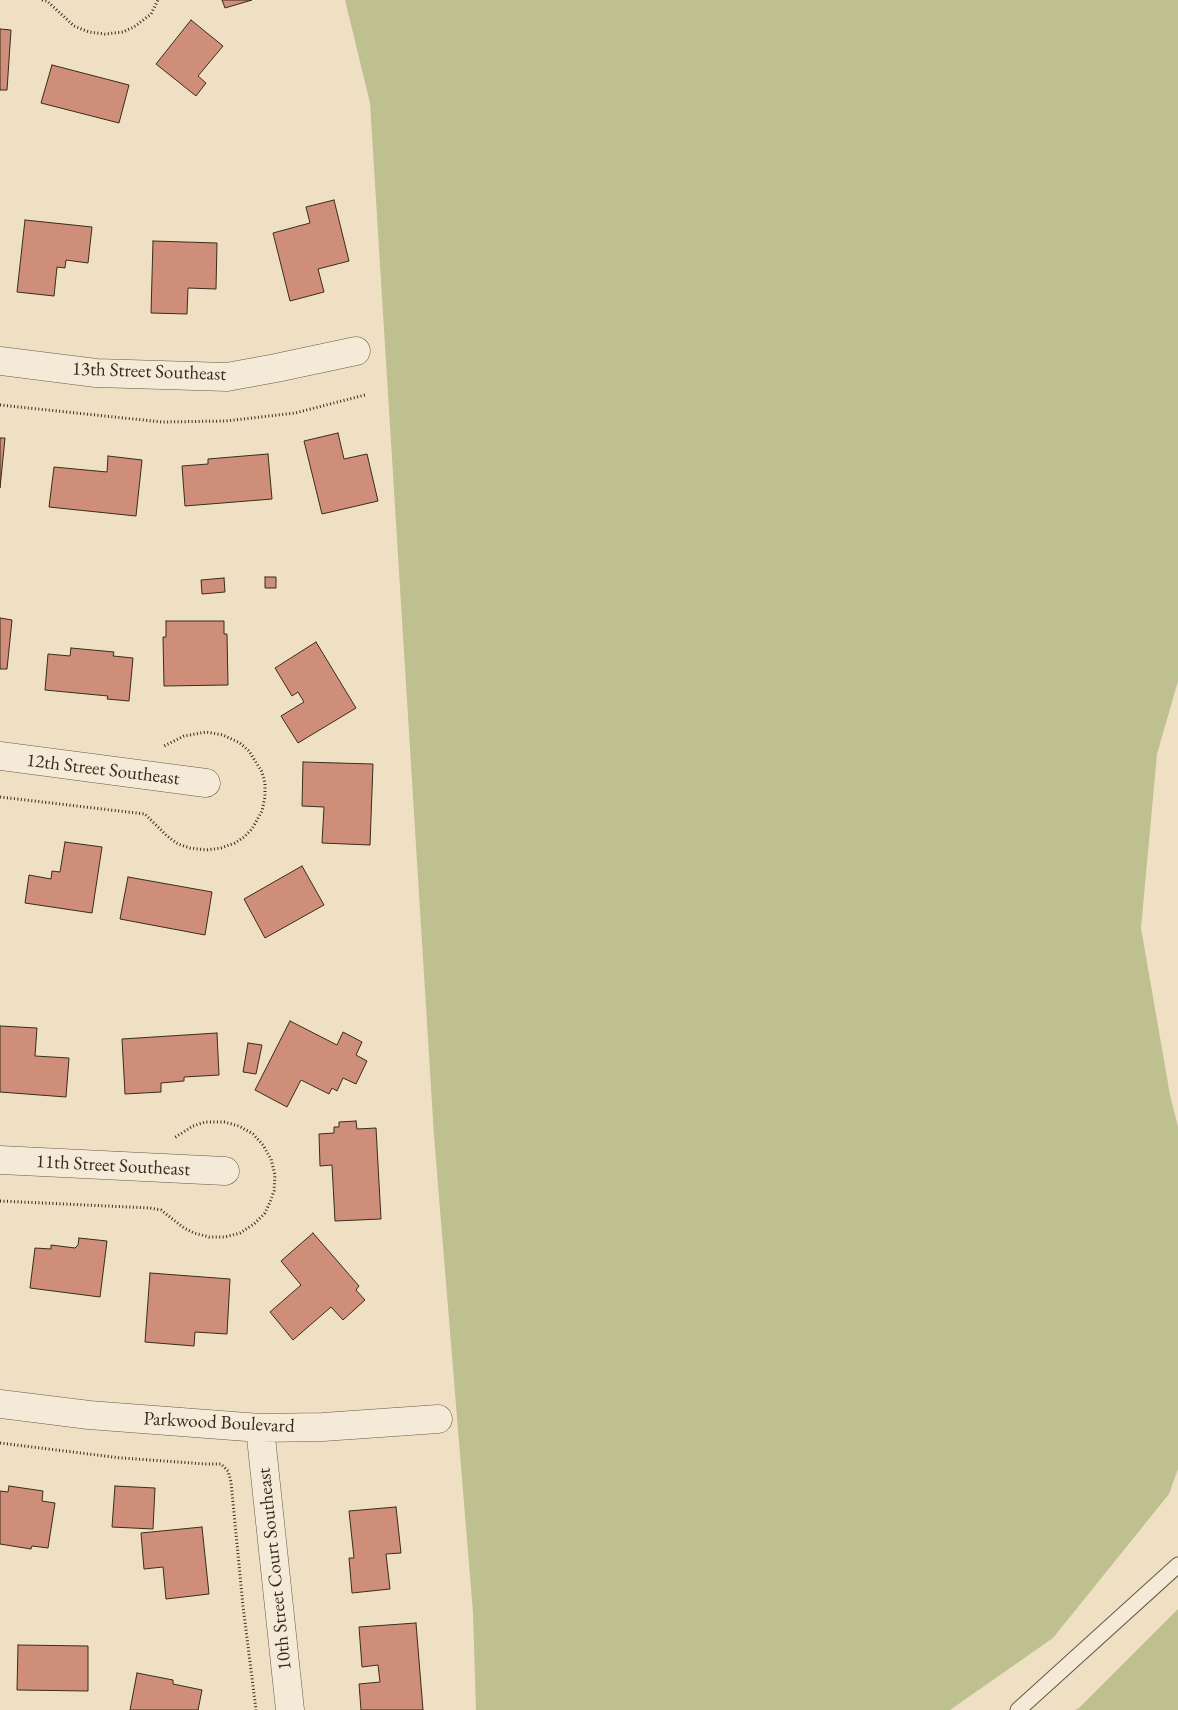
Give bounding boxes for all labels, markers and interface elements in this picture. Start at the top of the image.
street label: 13th Street Southeast [71,358,227,386]
street label: 12th Street Southeast [25,749,181,791]
street label: 11th Street Southeast [35,1151,191,1181]
street label: Parkwood Boulevard [143,1408,295,1438]
street label: 10th Street Court Southeast [253,1467,297,1671]

